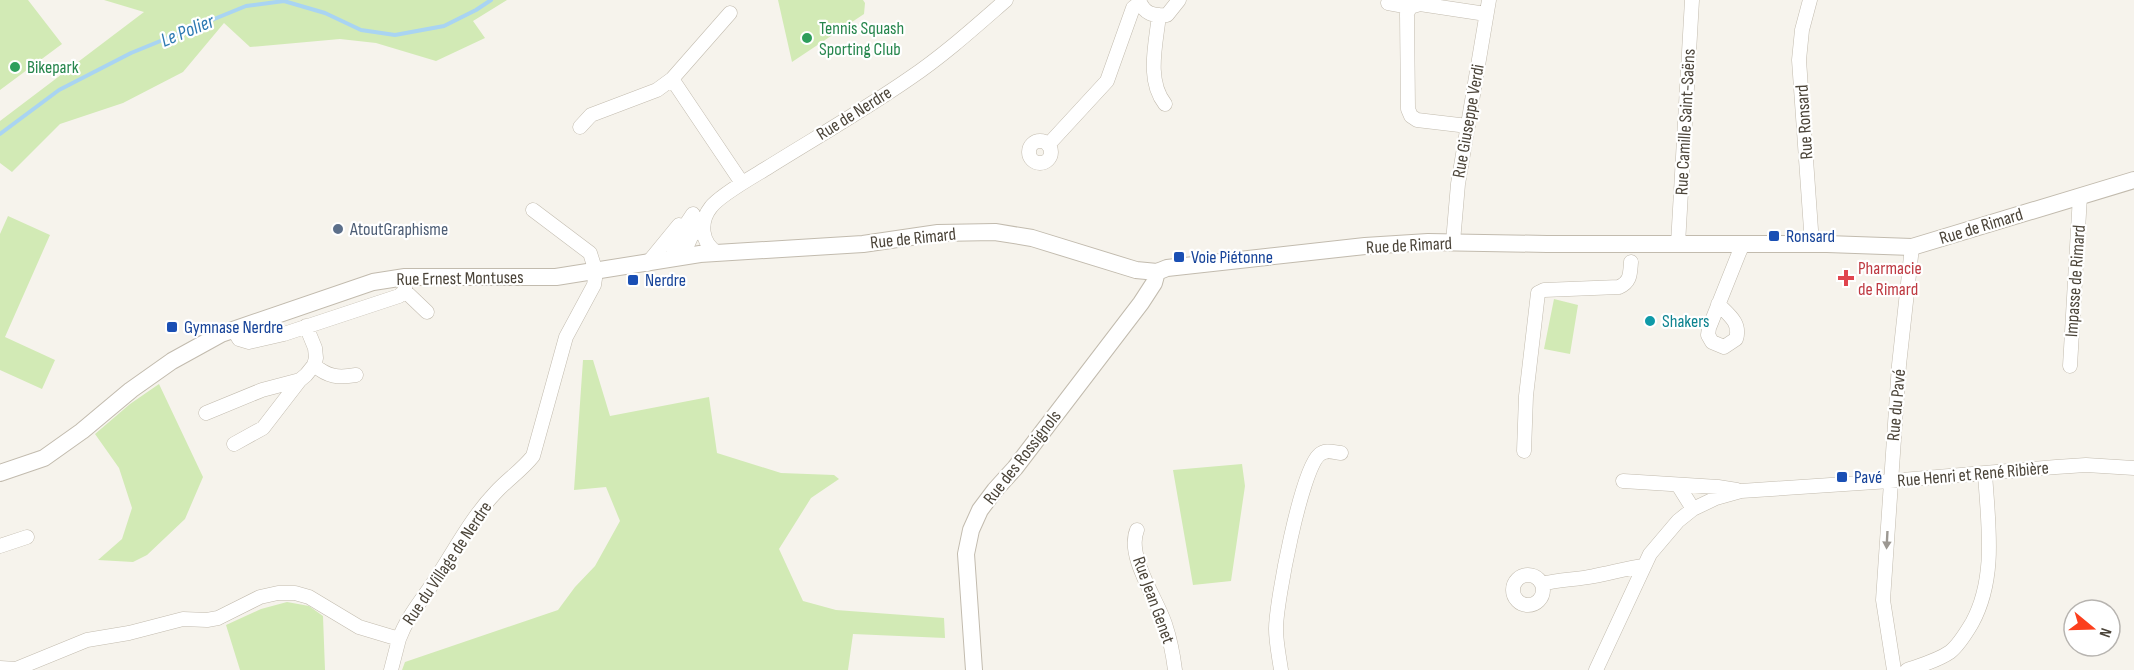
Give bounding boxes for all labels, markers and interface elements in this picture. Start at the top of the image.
water label: Le Polier [157,9,219,52]
place label: Tennis Squash Sporting Club [819,18,904,60]
marker: Tennis Squash Sporting Club [800,31,814,45]
street label: Rue Camille Saint-Saëns [1671,48,1700,196]
place label: Bikepark [27,57,79,78]
marker: Bikepark [8,60,22,74]
street label: Rue Giuseppe Verdi [1448,63,1489,180]
street label: Rue de Nerdre [813,82,896,145]
street label: Rue Ronsard [1791,84,1818,160]
street label: Rue de Rimard [1937,204,2025,249]
place label: AtoutGraphisme [349,219,448,240]
marker: AtoutGraphisme [331,222,345,236]
street label: Rue de Rimard [869,224,957,253]
street label: Impasse de Rimard [2061,224,2090,338]
place label: Ronsard [1786,226,1835,247]
marker: Ronsard [1767,229,1781,243]
street label: Rue de Rimard [1365,233,1453,258]
place label: Voie Piétonne [1191,247,1273,268]
marker: Voie Piétonne [1172,250,1186,264]
place label: Pharmacie de Rimard [1858,258,1922,300]
street label: Rue Ernest Montuses [396,267,524,290]
place label: Nerdre [645,270,686,291]
marker: Pharmacie de Rimard [1839,271,1853,285]
marker: Nerdre [626,273,640,287]
place label: Shakers [1662,311,1710,332]
marker: Shakers [1643,314,1657,328]
place label: Gymnase Nerdre [184,317,283,338]
marker: Gymnase Nerdre [165,320,179,334]
street label: Rue du Pavé [1883,368,1910,442]
street label: Rue des Rossignols [979,406,1066,509]
street label: Rue Henri et René Ribière [1896,457,2050,492]
place label: Pavé [1854,467,1882,488]
marker: Pavé [1835,470,1849,484]
street label: Rue du Village de Nerdre [398,497,497,629]
one-way arrow [1882,530,1892,549]
street label: Rue Jean Genet [1128,554,1179,647]
north arrow [2062,598,2122,658]
text: N [2094,625,2115,640]

